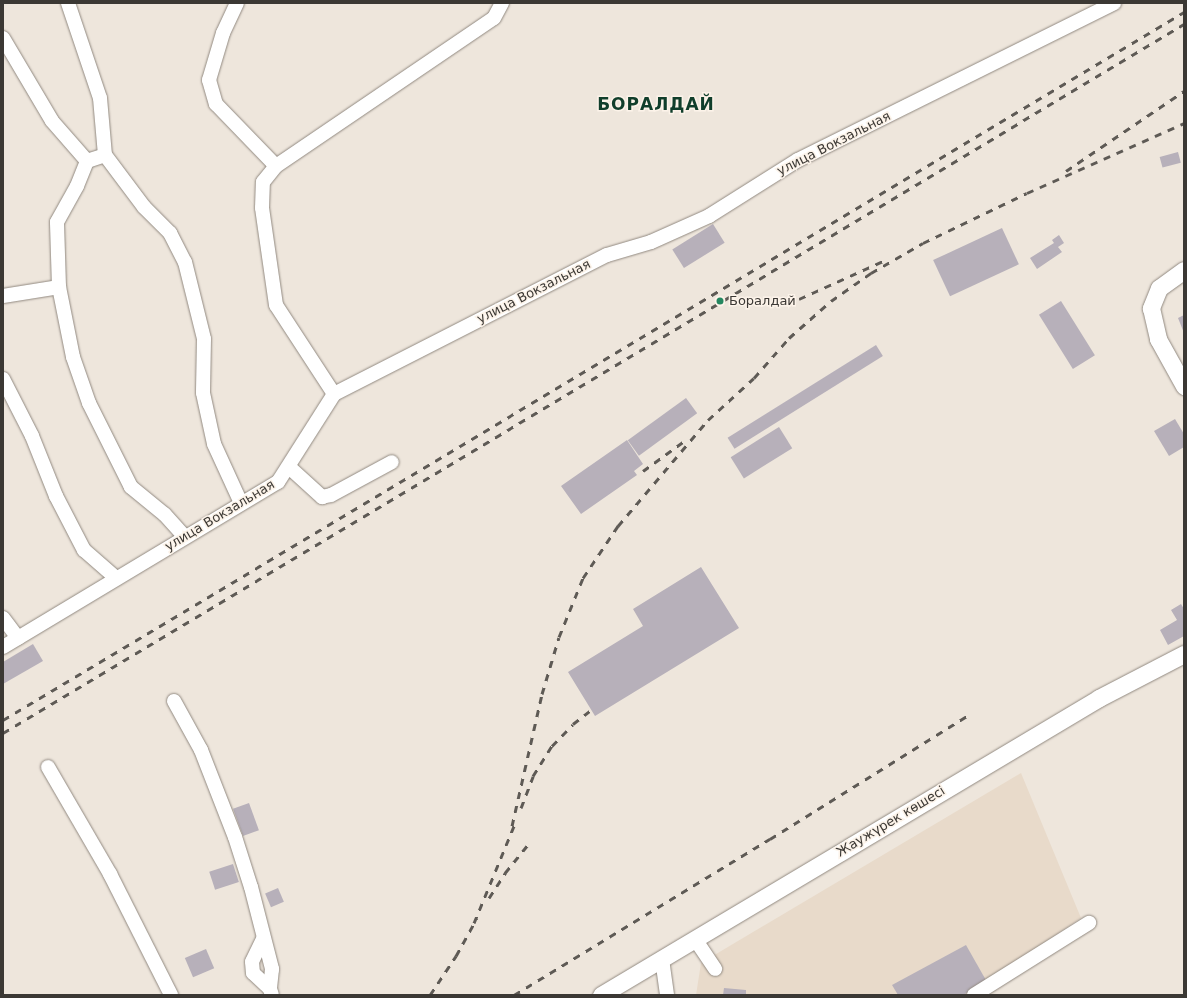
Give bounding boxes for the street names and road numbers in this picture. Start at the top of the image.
street label: улица Вокзальная [775,109,893,179]
street label: улица Вокзальная [475,257,593,327]
street label: улица Вокзальная [162,477,278,555]
street label: Жаужүрек көшесі [834,783,948,861]

